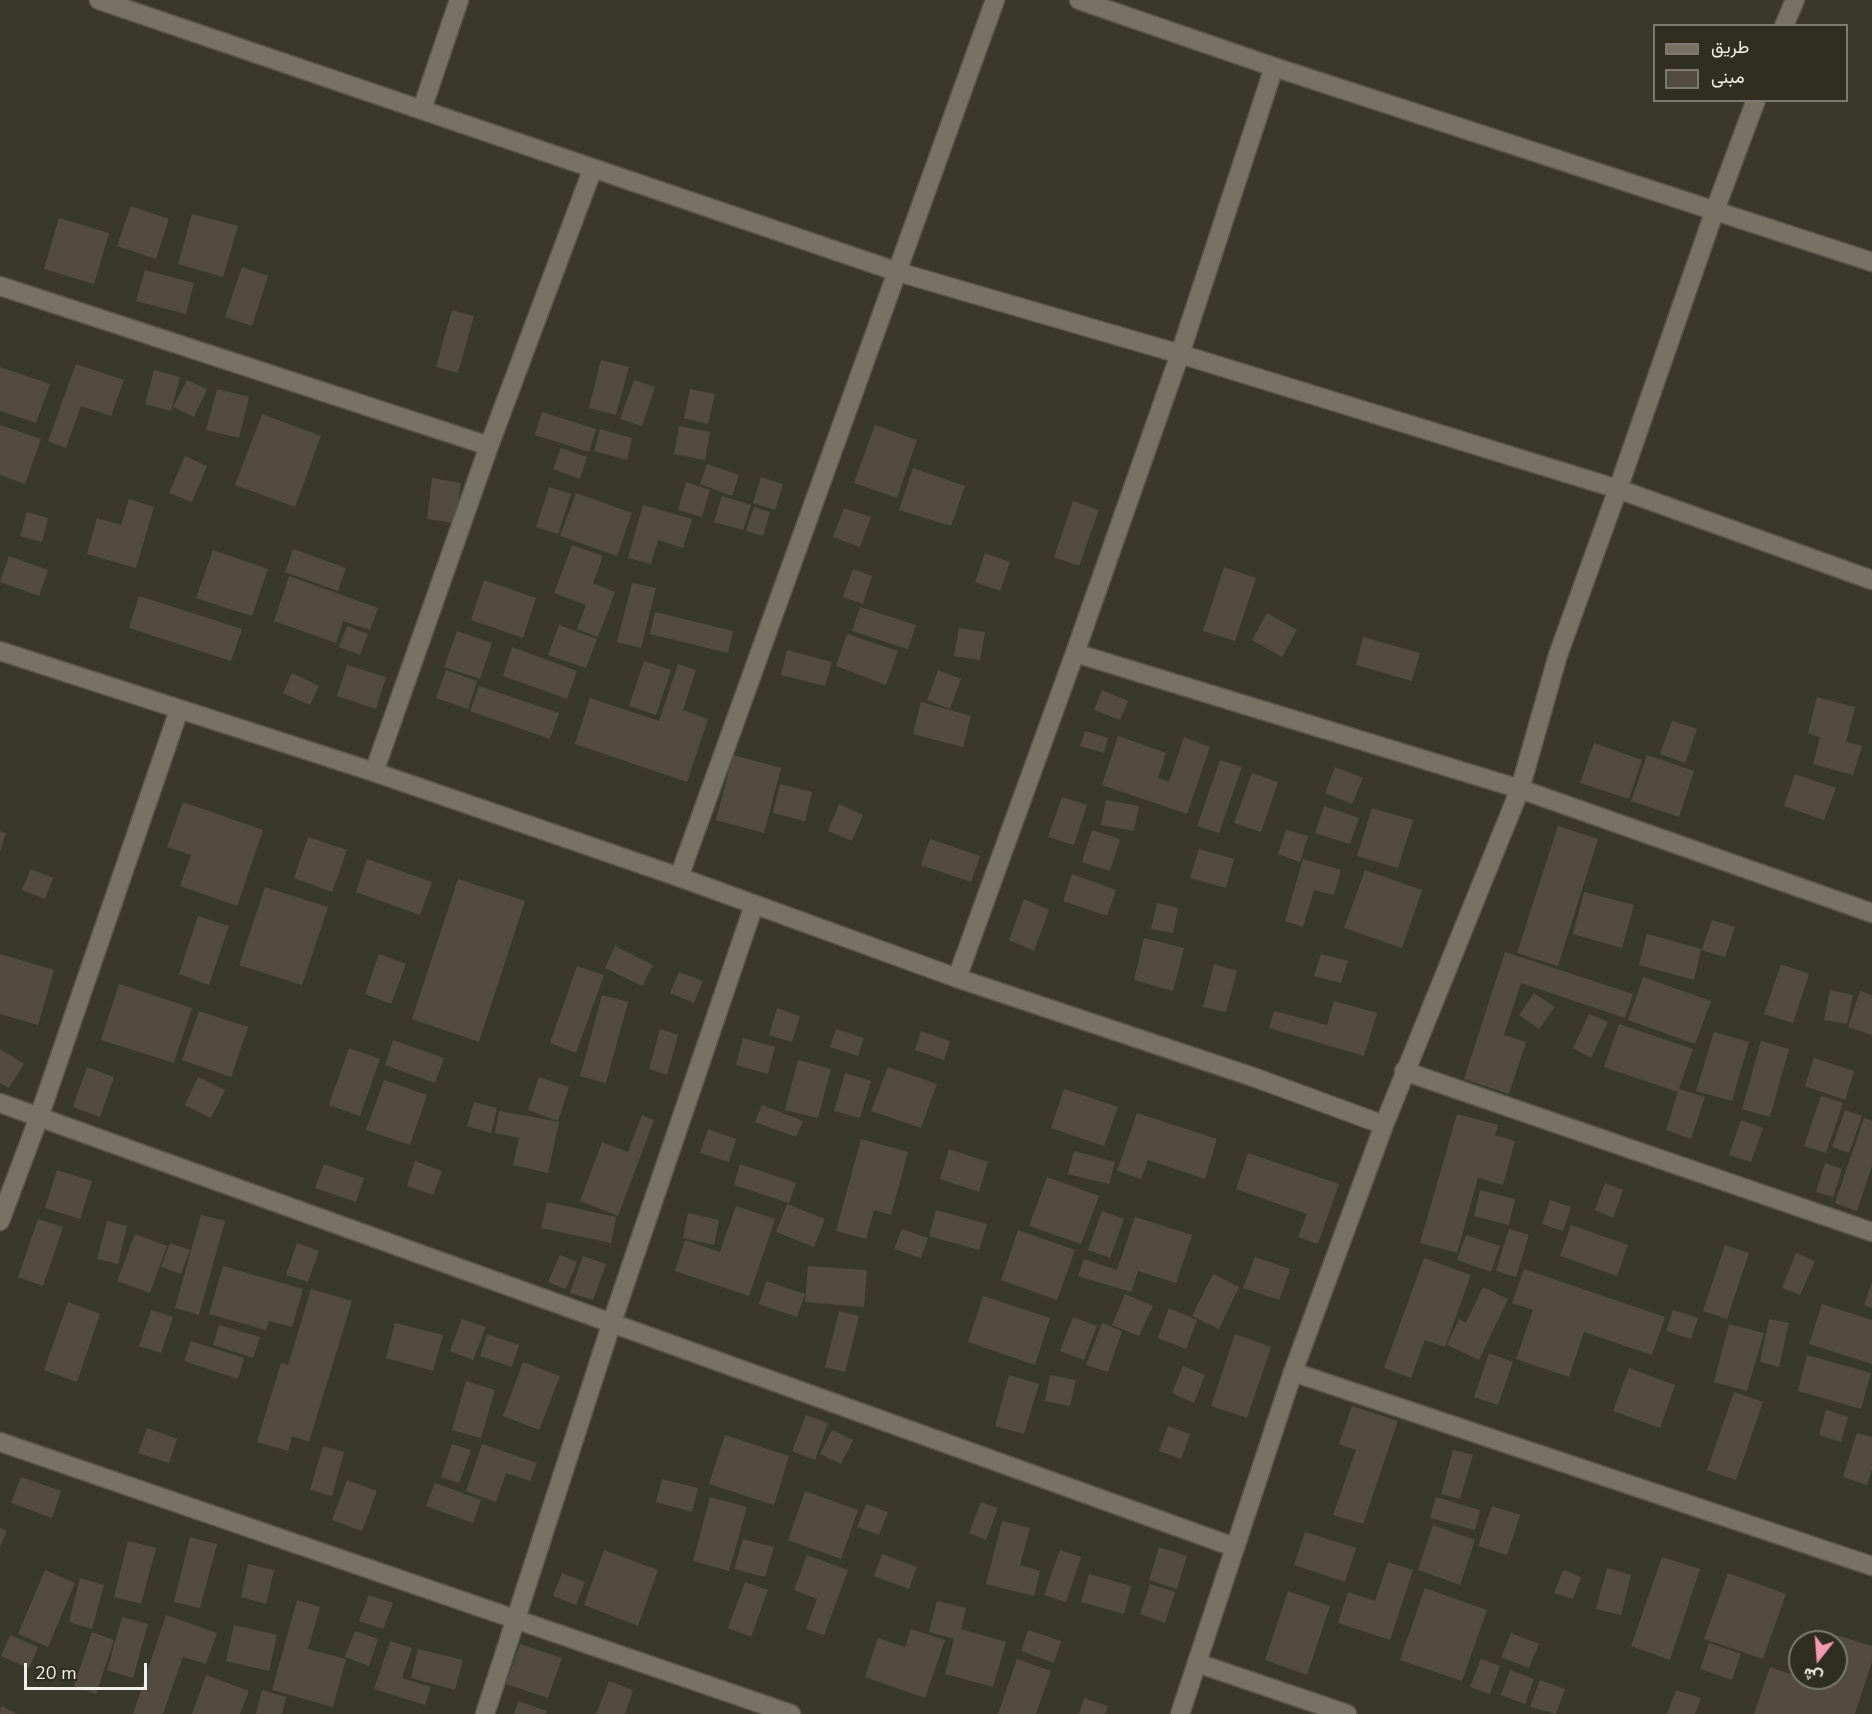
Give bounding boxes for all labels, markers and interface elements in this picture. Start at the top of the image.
legend [1653,24,1848,102]
text: طريق [1711,35,1749,59]
text: مبنى [1711,65,1745,89]
north arrow [1788,1630,1848,1690]
scale bar [27,1651,150,1689]
text: 20 m [35,1661,77,1685]
text: ش [1801,1662,1826,1689]

